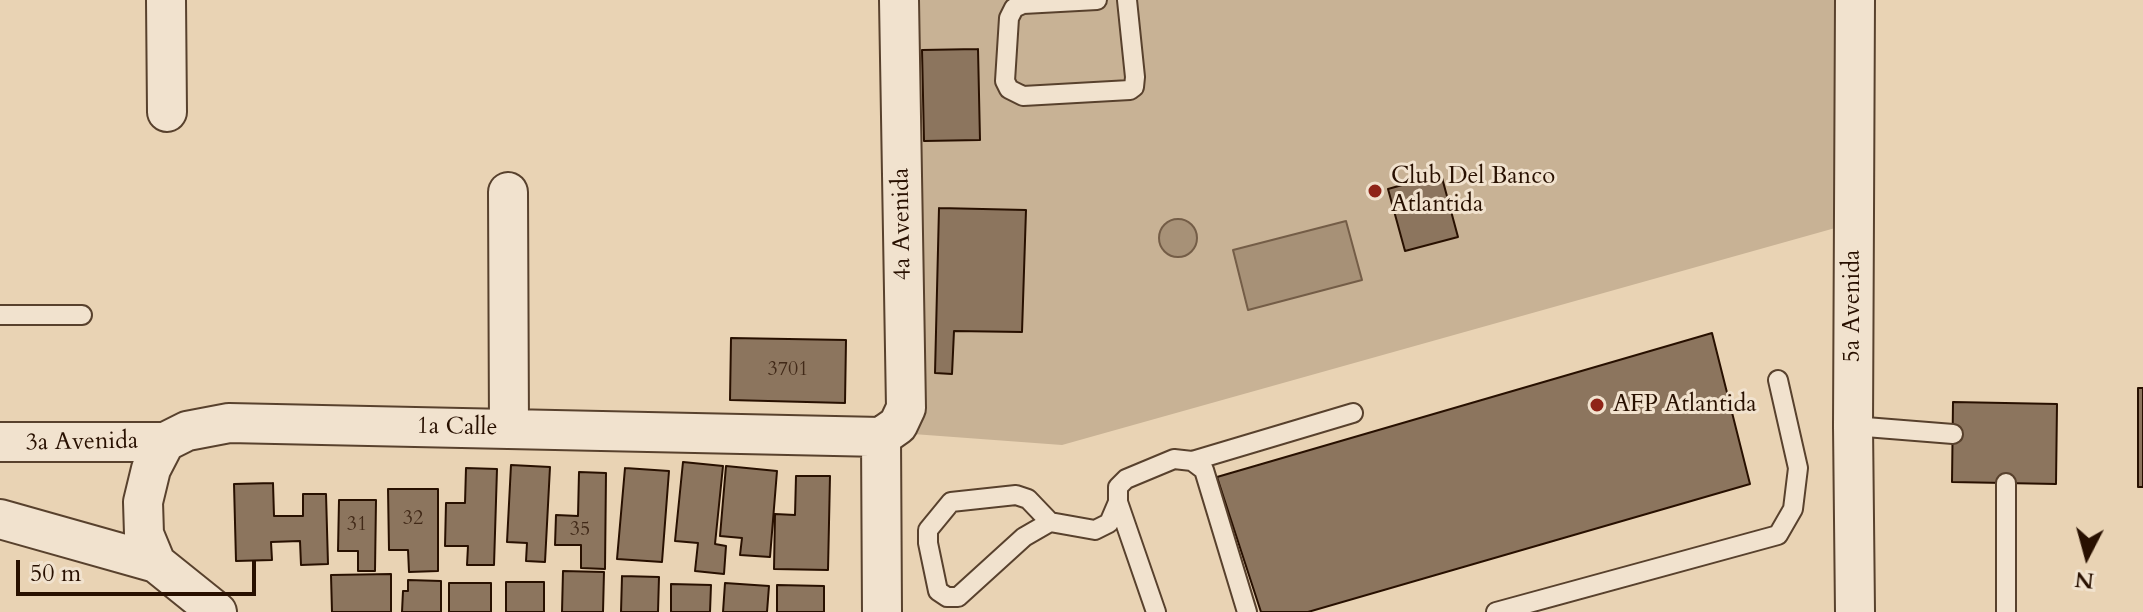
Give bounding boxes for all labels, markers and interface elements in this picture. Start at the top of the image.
place label: Club Del Banco Atlantida [1391,163,1555,219]
street label: 4a Avenida [888,167,918,281]
marker: Club Del Banco Atlantida [1366,182,1384,200]
street label: 5a Avenida [1839,250,1867,362]
house number: 3701 [768,358,808,382]
place label: AFP Atlantida [1613,391,1757,419]
marker: AFP Atlantida [1588,396,1606,414]
street label: 1a Calle [416,413,498,443]
street label: 3a Avenida [25,428,139,458]
house number: 32 [403,507,423,531]
house number: 31 [347,513,367,537]
north arrow [2047,516,2127,596]
house number: 35 [570,518,590,542]
scale bar [20,544,260,594]
text: 50 m [30,557,81,590]
text: N [2073,564,2096,596]

